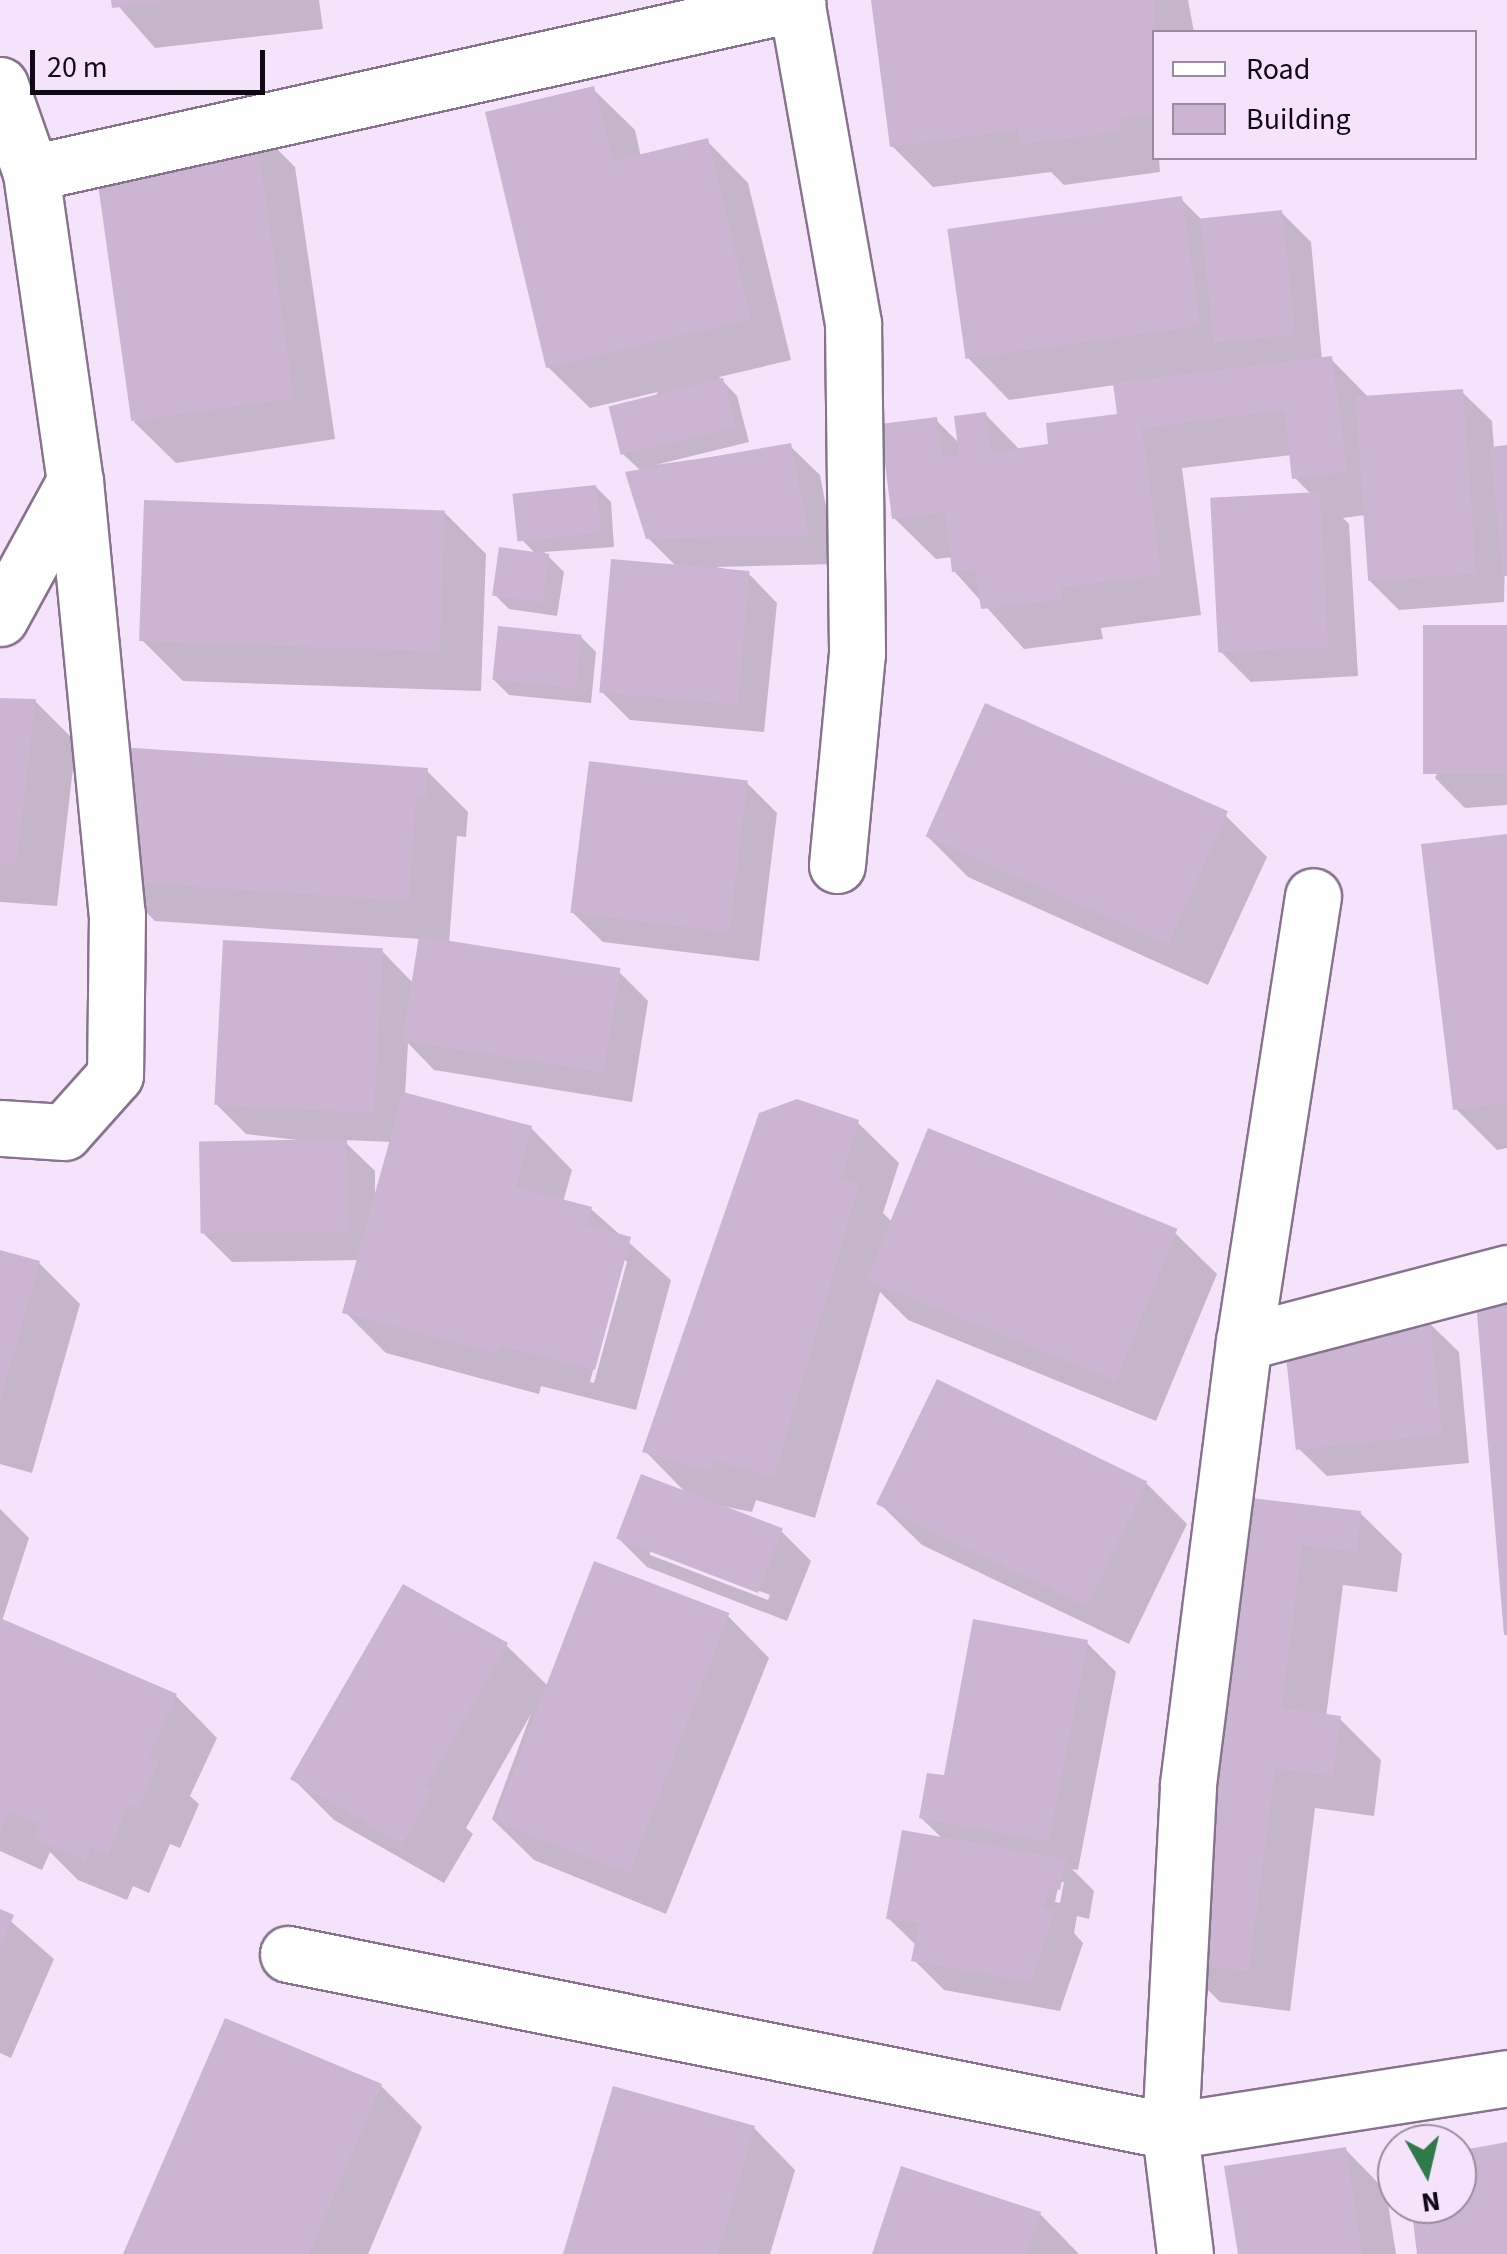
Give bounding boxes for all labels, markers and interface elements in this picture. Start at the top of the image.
scale bar [35,30,270,92]
legend [1152,30,1477,160]
text: 20 m [47,46,108,89]
text: Road [1246,48,1310,91]
text: Building [1246,98,1351,141]
north arrow [1377,2124,1477,2224]
text: N [1419,2181,1443,2223]

